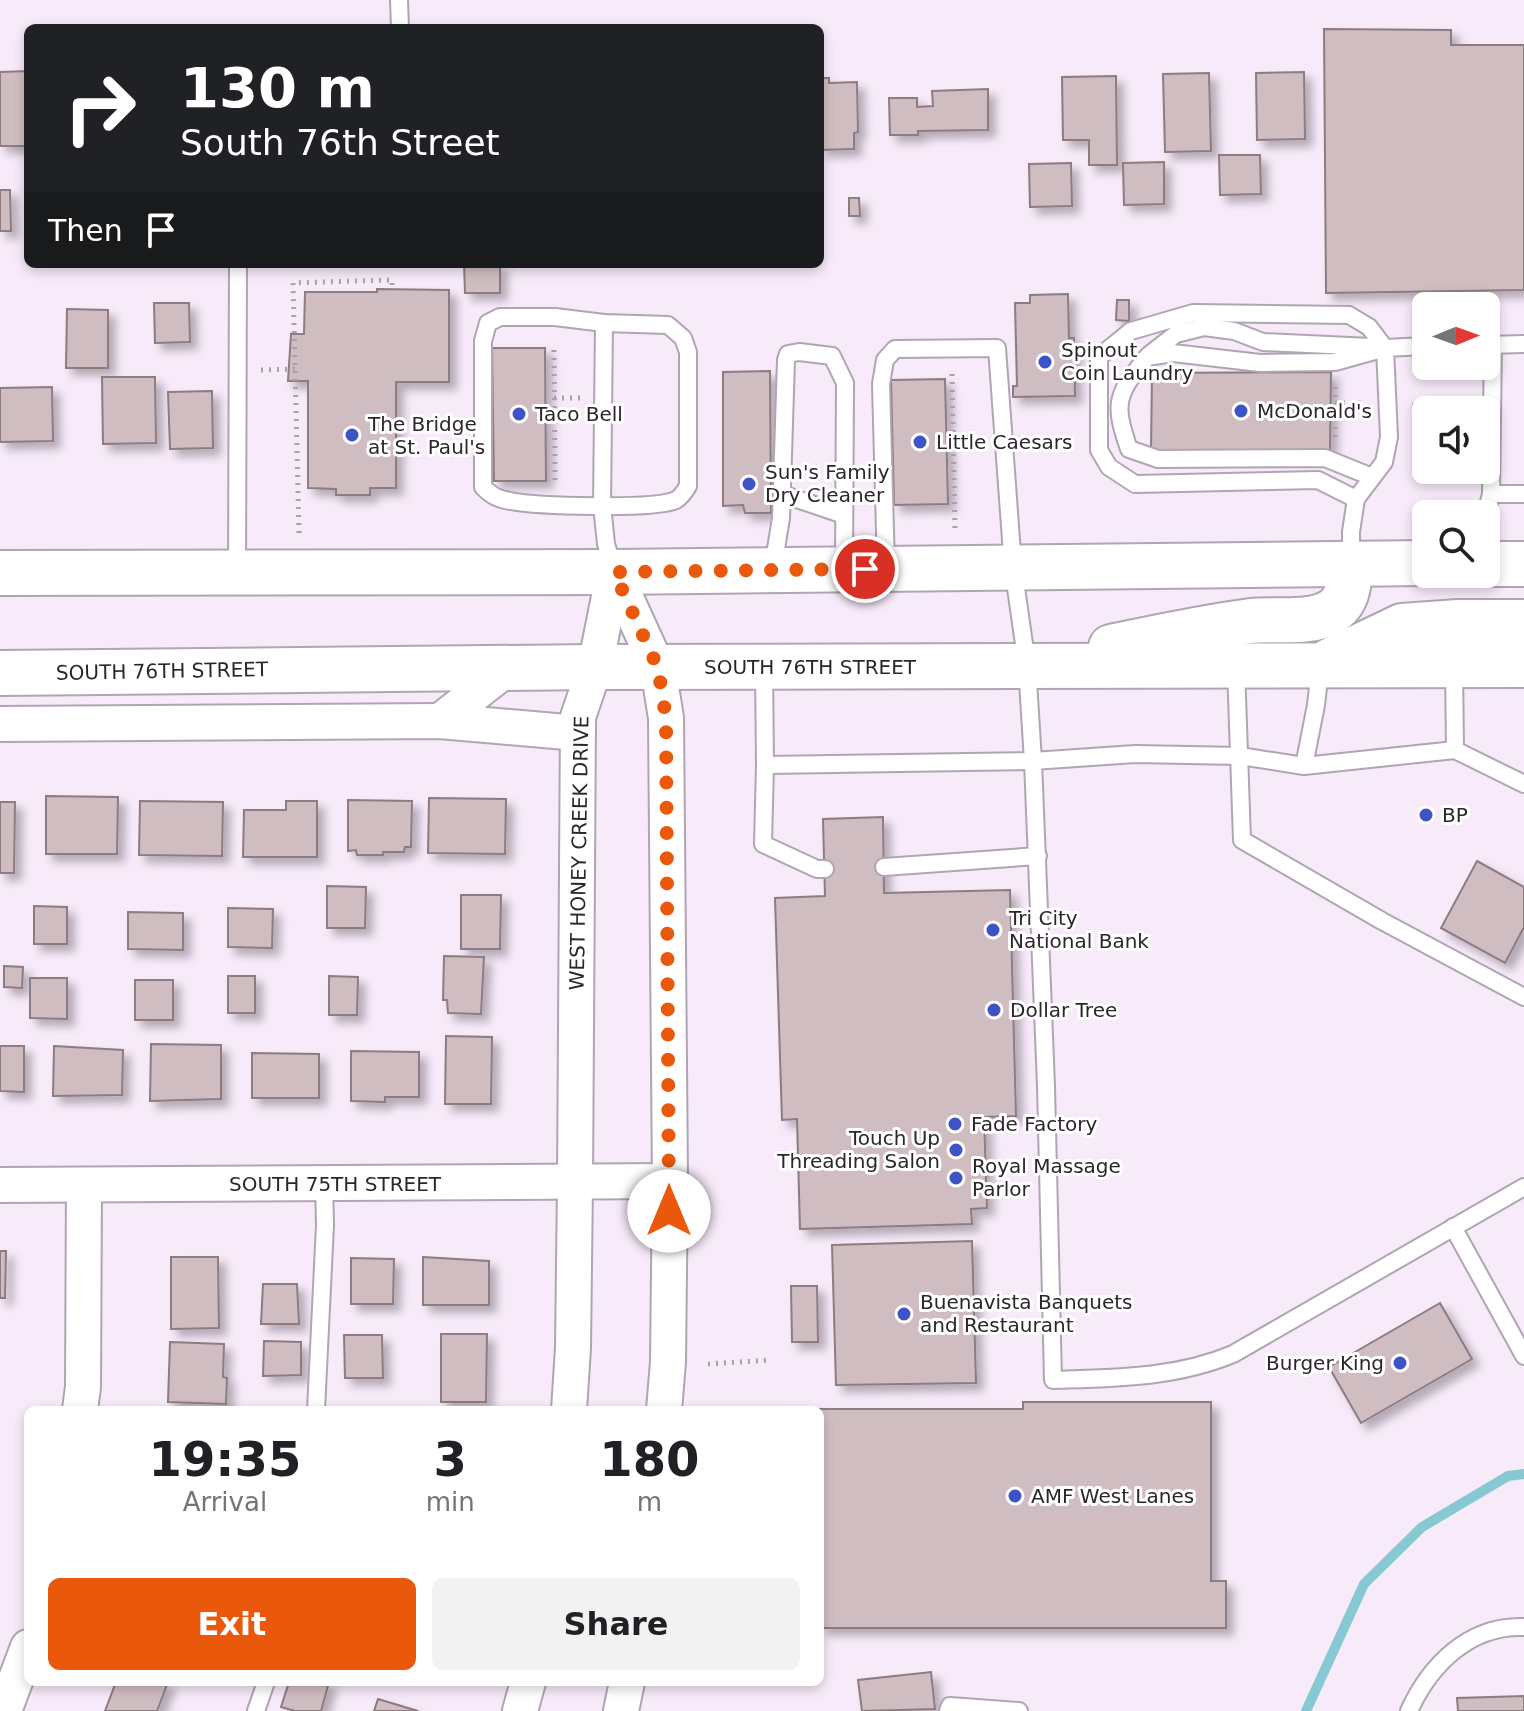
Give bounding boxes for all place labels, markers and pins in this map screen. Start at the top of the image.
place label: Spinout Coin Laundry [1061,338,1193,385]
marker: Spinout Coin Laundry [1036,353,1054,371]
place label: McDonald's [1257,399,1372,423]
place label: Taco Bell [534,402,623,426]
marker: McDonald's [1232,402,1250,420]
marker: Taco Bell [510,405,528,423]
place label: The Bridge at St. Paul's [367,412,485,459]
marker: The Bridge at St. Paul's [343,426,361,444]
place label: Little Caesars [936,430,1072,454]
marker: Little Caesars [911,433,929,451]
place label: Sun's Family Dry Cleaner [765,460,890,507]
marker: Sun's Family Dry Cleaner [740,475,758,493]
pin [831,535,899,603]
place label: BP [1442,803,1468,827]
marker: BP [1417,806,1435,824]
place label: Tri City National Bank [1008,906,1149,953]
marker: Tri City National Bank [984,921,1002,939]
place label: Dollar Tree [1010,998,1117,1022]
marker: Dollar Tree [985,1001,1003,1019]
place label: Fade Factory [971,1112,1098,1136]
marker: Fade Factory [946,1115,964,1133]
place label: Touch Up Threading Salon [776,1126,940,1173]
marker: Touch Up Threading Salon [947,1141,965,1159]
place label: Royal Massage Parlor [972,1154,1121,1201]
marker: Royal Massage Parlor [947,1169,965,1187]
place label: Buenavista Banquets and Restaurant [920,1290,1133,1337]
marker: Buenavista Banquets and Restaurant [895,1305,913,1323]
place label: Burger King [1266,1351,1384,1375]
marker: Burger King [1391,1354,1409,1372]
place label: AMF West Lanes [1031,1484,1194,1508]
marker: AMF West Lanes [1006,1487,1024,1505]

